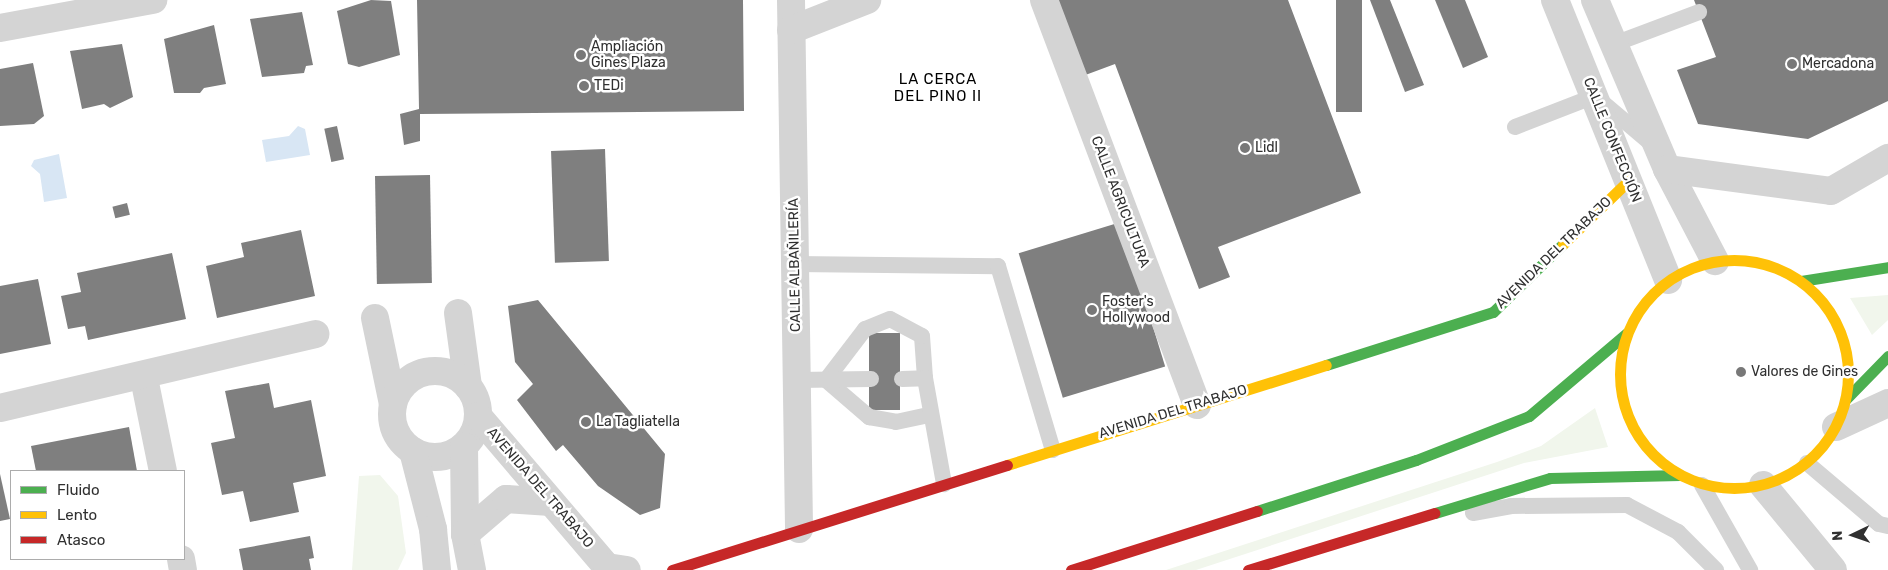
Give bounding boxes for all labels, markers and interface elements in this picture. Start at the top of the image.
place label: Ampliación Gines Plaza [591,39,666,72]
marker: Ampliación Gines Plaza [575,49,587,61]
place label: Mercadona [1802,56,1874,72]
marker: Mercadona [1786,58,1798,70]
district label: LA CERCA DEL PINO II [892,70,984,105]
street label: CALLE CONFECCIÓN [1579,75,1645,205]
place label: TEDi [594,78,624,94]
marker: TEDi [578,80,590,92]
street label: CALLE AGRICULTURA [1087,134,1153,270]
place label: Lidl [1255,140,1278,156]
marker: Lidl [1239,142,1251,154]
street label: AVENIDA DEL TRABAJO [1492,193,1616,313]
street label: CALLE ALBAÑILERÍA [785,198,805,332]
place label: Foster's Hollywood [1102,294,1170,326]
marker: Foster's Hollywood [1086,304,1098,316]
place label: Valores de Gines [1751,364,1858,380]
marker: Valores de Gines [1735,366,1747,378]
street label: AVENIDA DEL TRABAJO [1096,381,1250,443]
place label: La Tagliatella [596,414,680,430]
marker: La Tagliatella [580,416,592,428]
street label: AVENIDA DEL TRABAJO [483,424,597,552]
legend [10,470,185,560]
text: Fluido [57,481,100,499]
text: Lento [57,506,97,524]
north arrow [1828,510,1878,560]
text: N [1829,530,1846,541]
text: Atasco [57,531,105,549]

